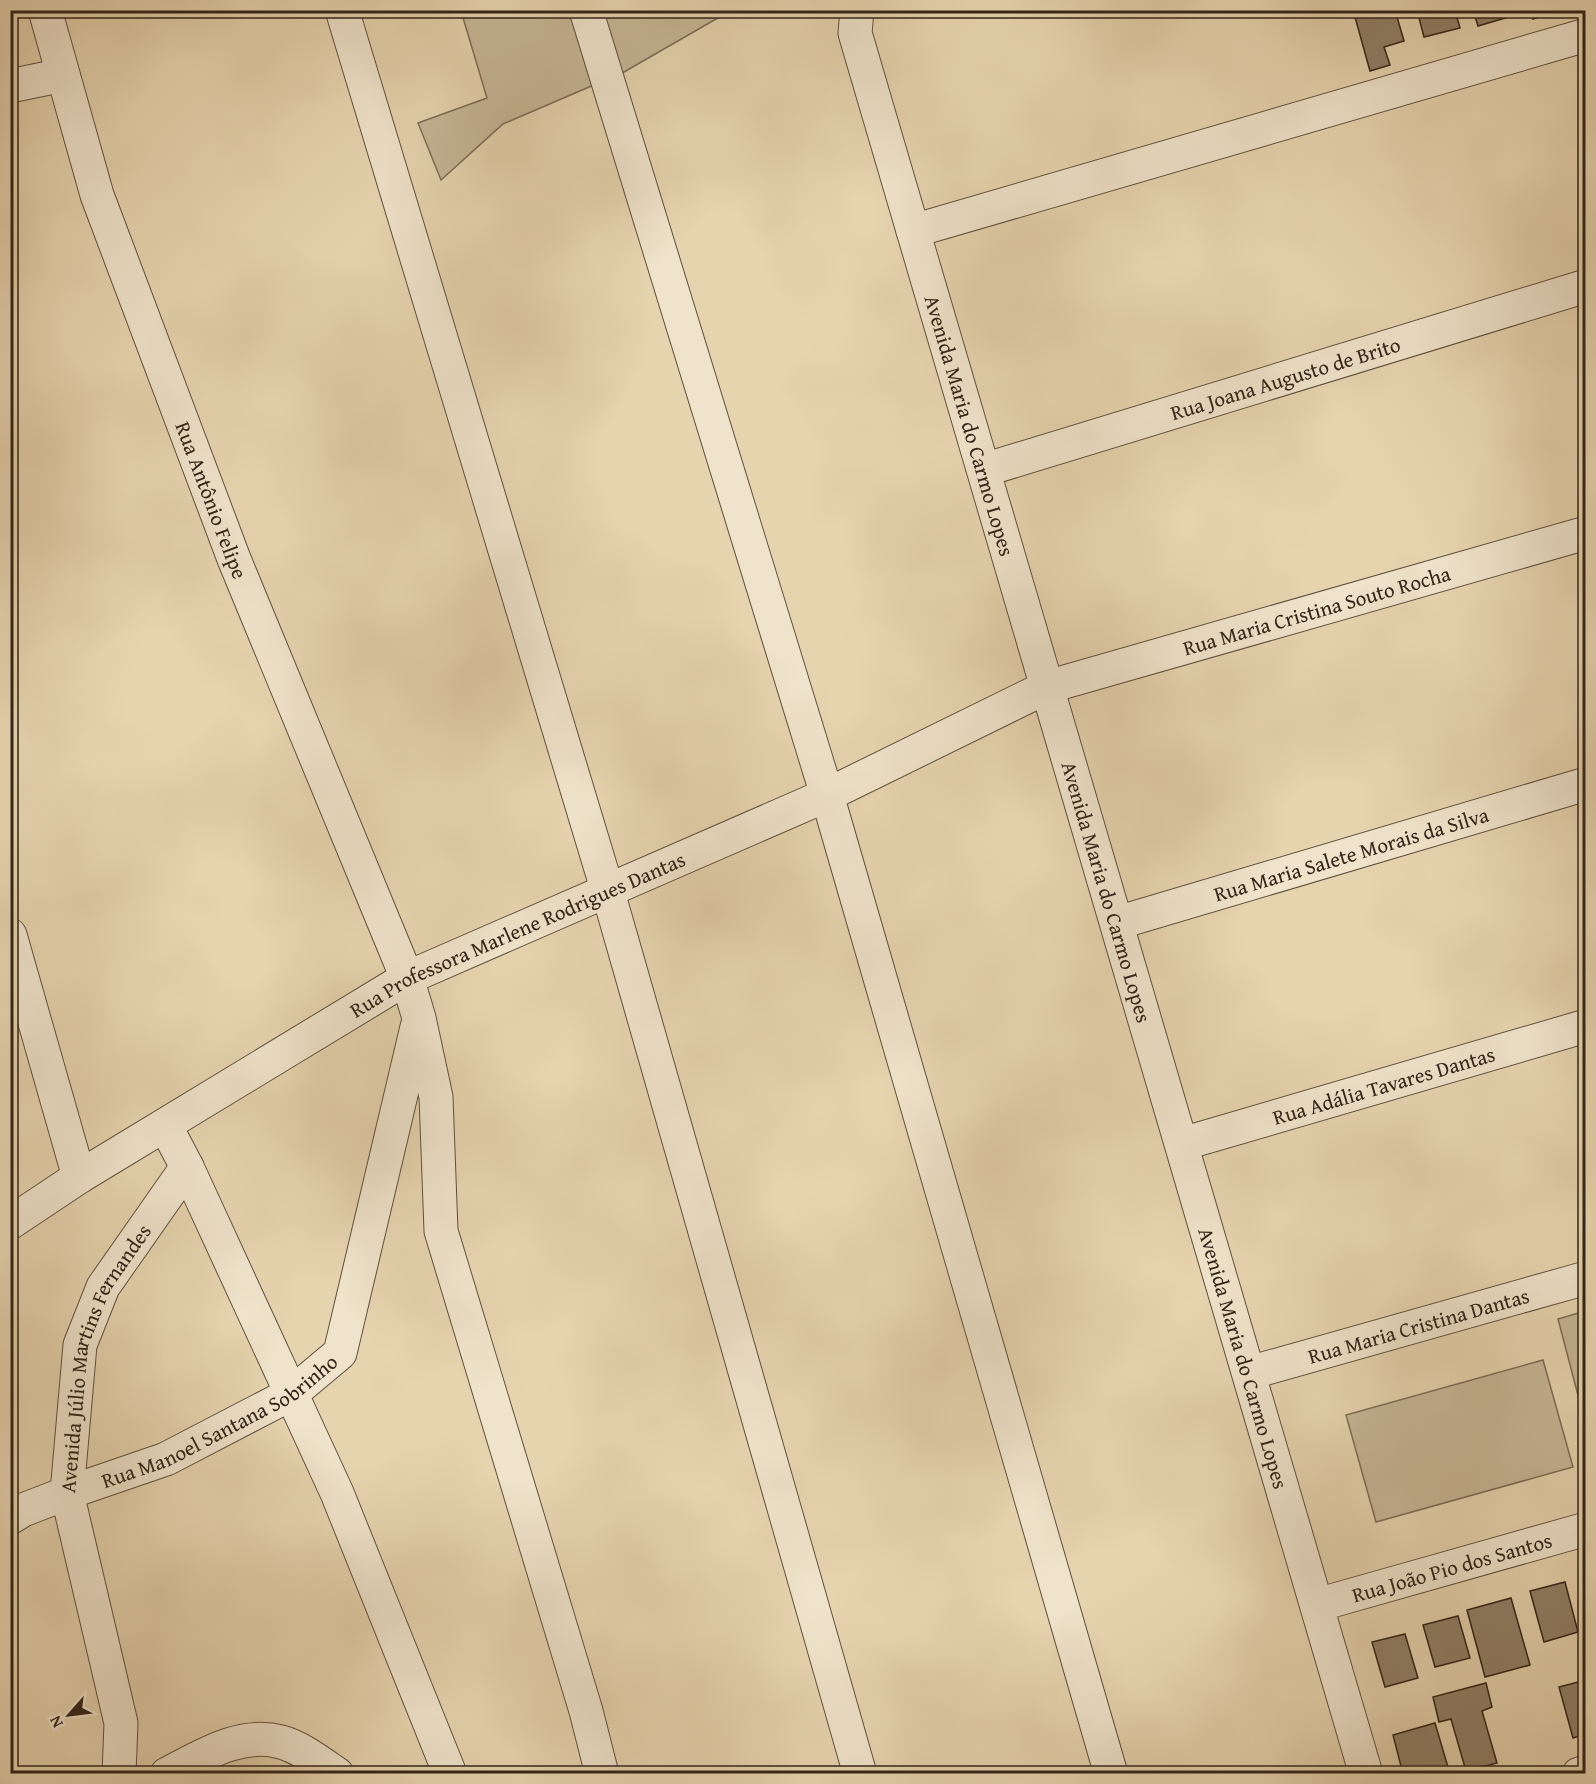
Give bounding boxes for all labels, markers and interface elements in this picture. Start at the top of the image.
street label: Avenida Maria do Carmo Lopes [917,291,1023,560]
street label: Rua Joana Augusto de Brito [1166,328,1404,428]
street label: Rua Antônio Felipe [168,417,256,583]
street label: Rua Maria Cristina Souto Rocha [1179,557,1454,663]
street label: Avenida Maria do Carmo Lopes [1054,757,1160,1026]
street label: Rua Maria Salete Morais da Silva [1210,798,1492,909]
street label: Rua Professora Marlene Rodrigues Dantas [343,843,690,1025]
street label: Rua Adália Tavares Dantas [1269,1038,1498,1132]
street label: Avenida Júlio Martins Fernandes [52,1217,158,1494]
street label: Avenida Maria do Carmo Lopes [1191,1224,1297,1492]
street label: Rua Maria Cristina Dantas [1304,1279,1533,1371]
street label: Rua Manoel Santana Sobrinho [97,1346,344,1496]
street label: Rua João Pio dos Santos [1348,1524,1555,1610]
north arrow [39,1685,99,1745]
text: N [43,1711,69,1732]

